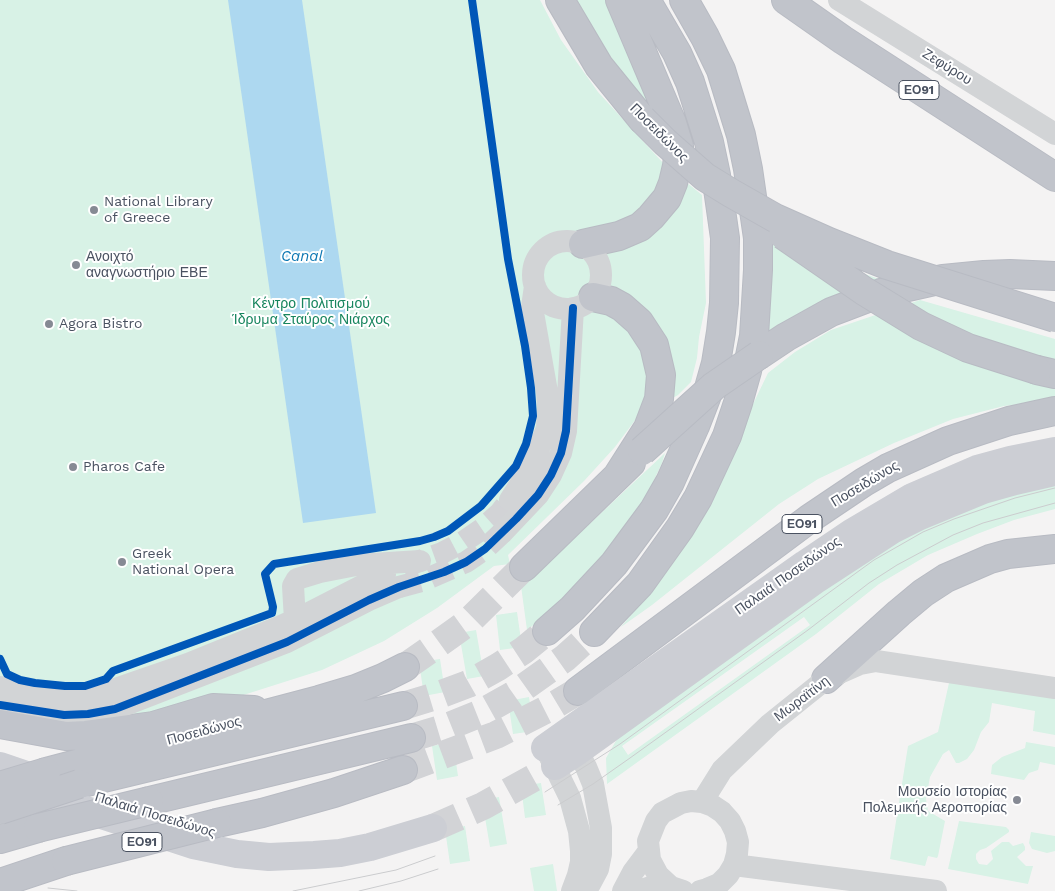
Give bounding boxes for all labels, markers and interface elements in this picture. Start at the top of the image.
street label: Ζεφύρου [919,45,975,89]
road number: ΕΟ91 [899,80,939,100]
street label: Ποσειδώνος [626,100,692,166]
place label: National Library of Greece [104,194,213,226]
marker: National Library of Greece [88,204,100,216]
water label: Canal [281,248,323,266]
place label: Ανοιχτό αναγνωστήριο ΕΒΕ [86,249,208,282]
marker: Ανοιχτό αναγνωστήριο ΕΒΕ [70,259,82,271]
park label: Κέντρο Πολιτισμού Ίδρυμα Σταύρος Νιάρχος [232,296,390,328]
place label: Agora Bistro [59,316,142,332]
marker: Agora Bistro [43,318,55,330]
street label: Ποσειδώνος [828,457,902,511]
place label: Pharos Cafe [83,459,165,475]
marker: Pharos Cafe [67,461,79,473]
road number: ΕΟ91 [782,514,822,534]
street label: Παλαιά Ποσειδώνος [732,533,844,619]
place label: Greek National Opera [132,546,234,578]
marker: Greek National Opera [116,556,128,568]
street label: Μωραϊτίνη [771,673,833,725]
street label: Ποσειδώνος [165,713,243,749]
place label: Μουσείο Ιστορίας Πολεμικής Αεροπορίας [863,784,1007,816]
street label: Παλαιά Ποσειδώνος [93,789,217,841]
marker: Μουσείο Ιστορίας Πολεμικής Αεροπορίας [1011,794,1023,806]
road number: ΕΟ91 [122,832,162,852]

